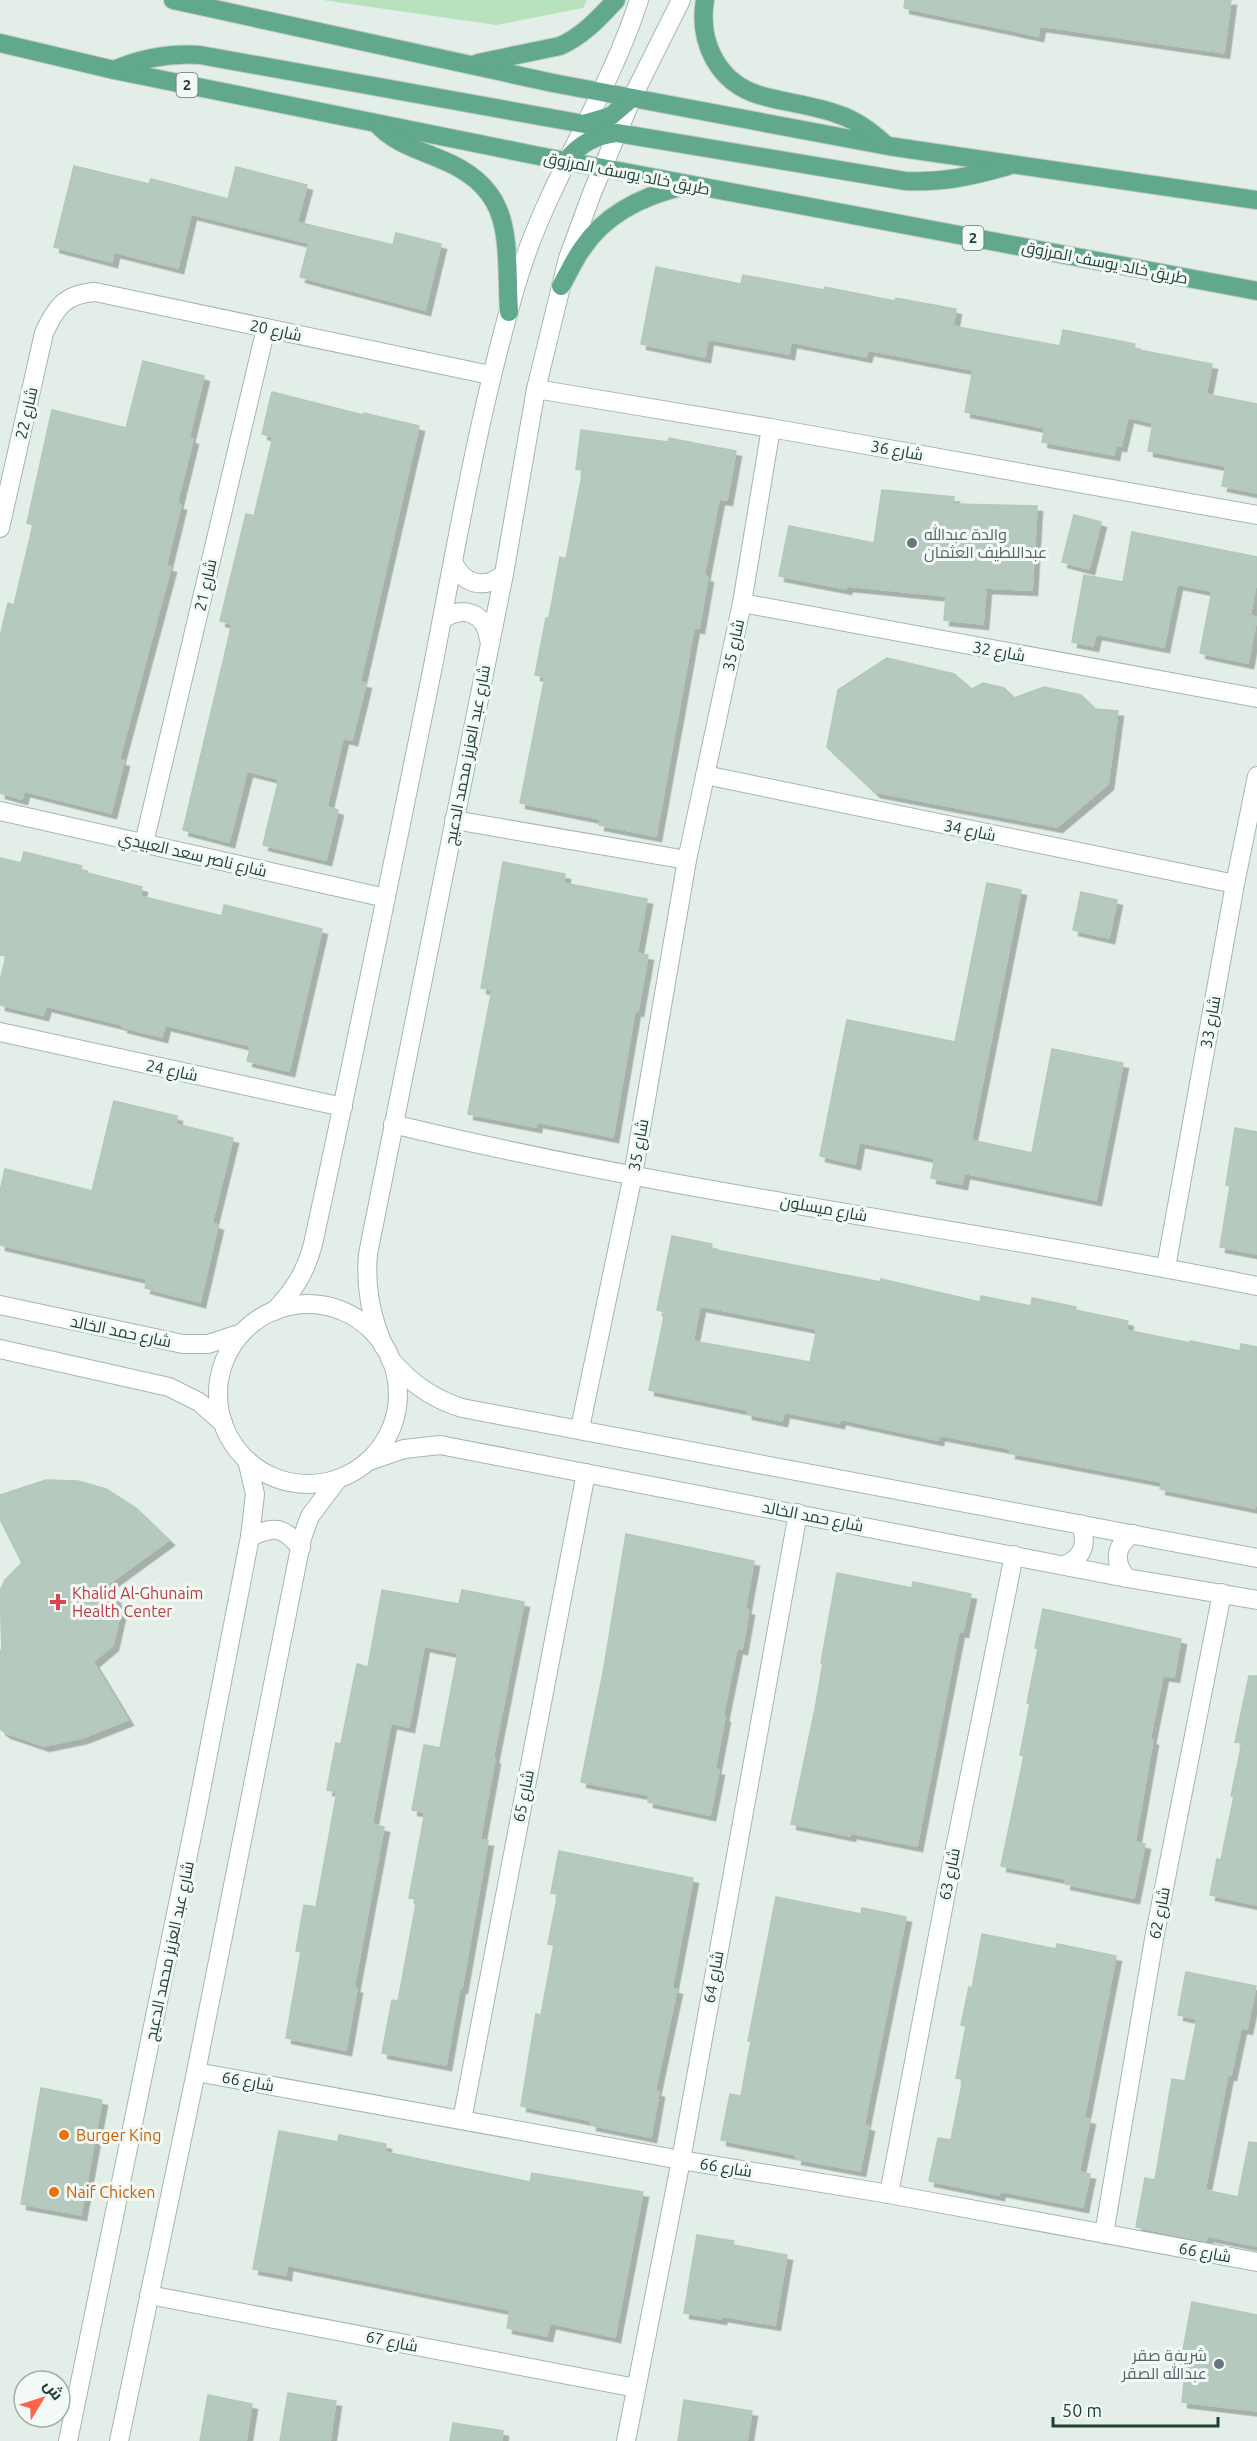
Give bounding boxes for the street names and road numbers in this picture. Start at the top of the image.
road number: 2 [176,73,198,97]
street label: طريق خالد يوسف المرزوق [542,148,712,200]
road number: 2 [962,226,984,250]
street label: طريق خالد يوسف المرزوق [1020,237,1190,289]
street label: شارع 20 [248,316,304,347]
street label: شارع 22 [11,385,44,441]
street label: شارع 36 [869,437,925,466]
street label: شارع 21 [190,557,223,613]
street label: شارع 35 [719,617,750,673]
street label: شارع 32 [971,638,1027,667]
street label: شارع عبد العزيز محمد الدعيج [441,663,496,847]
street label: شارع 34 [942,816,998,847]
street label: شارع ناصر سعد العبيدي [116,828,269,885]
street label: شارع 33 [1197,994,1226,1050]
street label: شارع 24 [144,1056,200,1087]
street label: شارع 35 [625,1117,654,1173]
street label: شارع ميسلون [778,1191,869,1227]
street label: شارع حمد الخالد [68,1312,173,1353]
street label: شارع حمد الخالد [760,1497,865,1538]
street label: شارع 65 [509,1768,540,1824]
street label: شارع 63 [935,1846,966,1902]
street label: شارع عبد العزيز محمد الدعيج [141,1860,200,2043]
street label: شارع 62 [1145,1885,1176,1941]
street label: شارع 64 [700,1949,729,2005]
street label: شارع 66 [220,2068,276,2097]
street label: شارع 66 [698,2154,753,2183]
street label: شارع 66 [1177,2239,1233,2268]
street label: شارع 67 [364,2327,420,2358]

